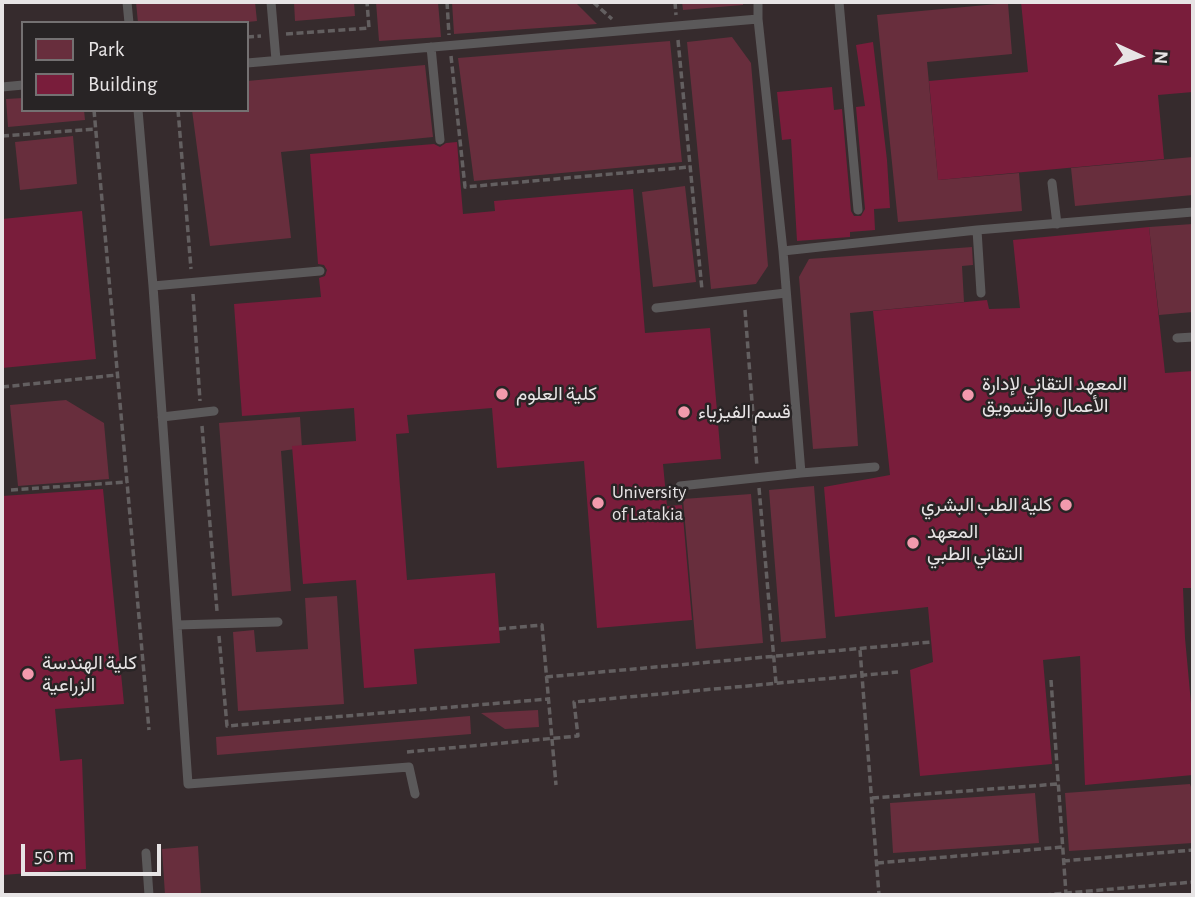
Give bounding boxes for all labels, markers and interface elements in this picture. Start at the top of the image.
legend [21,21,248,112]
north arrow [1104,21,1174,91]
text: Park [88,39,124,60]
text: N [1151,50,1170,65]
text: Building [88,74,157,95]
place label: المعهد التقاني لإدارة الأعمال والتسويق [982,373,1127,417]
place label: كلية العلوم [516,383,597,405]
marker: كلية العلوم [494,386,510,402]
marker: المعهد التقاني لإدارة الأعمال والتسويق [960,387,976,403]
place label: قسم الفيزياء [698,401,791,423]
marker: قسم الفيزياء [676,404,692,420]
place label: University of Latakia [612,481,686,525]
place label: كلية الطب البشري [921,494,1052,516]
marker: University of Latakia [590,495,606,511]
marker: كلية الطب البشري [1058,497,1074,513]
place label: المعهد التقاني الطبي [927,521,1023,565]
marker: المعهد التقاني الطبي [905,535,921,551]
place label: كلية الهندسة الزراعية [42,652,137,696]
marker: كلية الهندسة الزراعية [20,666,36,682]
scale bar [24,830,164,874]
text: 50 m [34,845,74,866]

